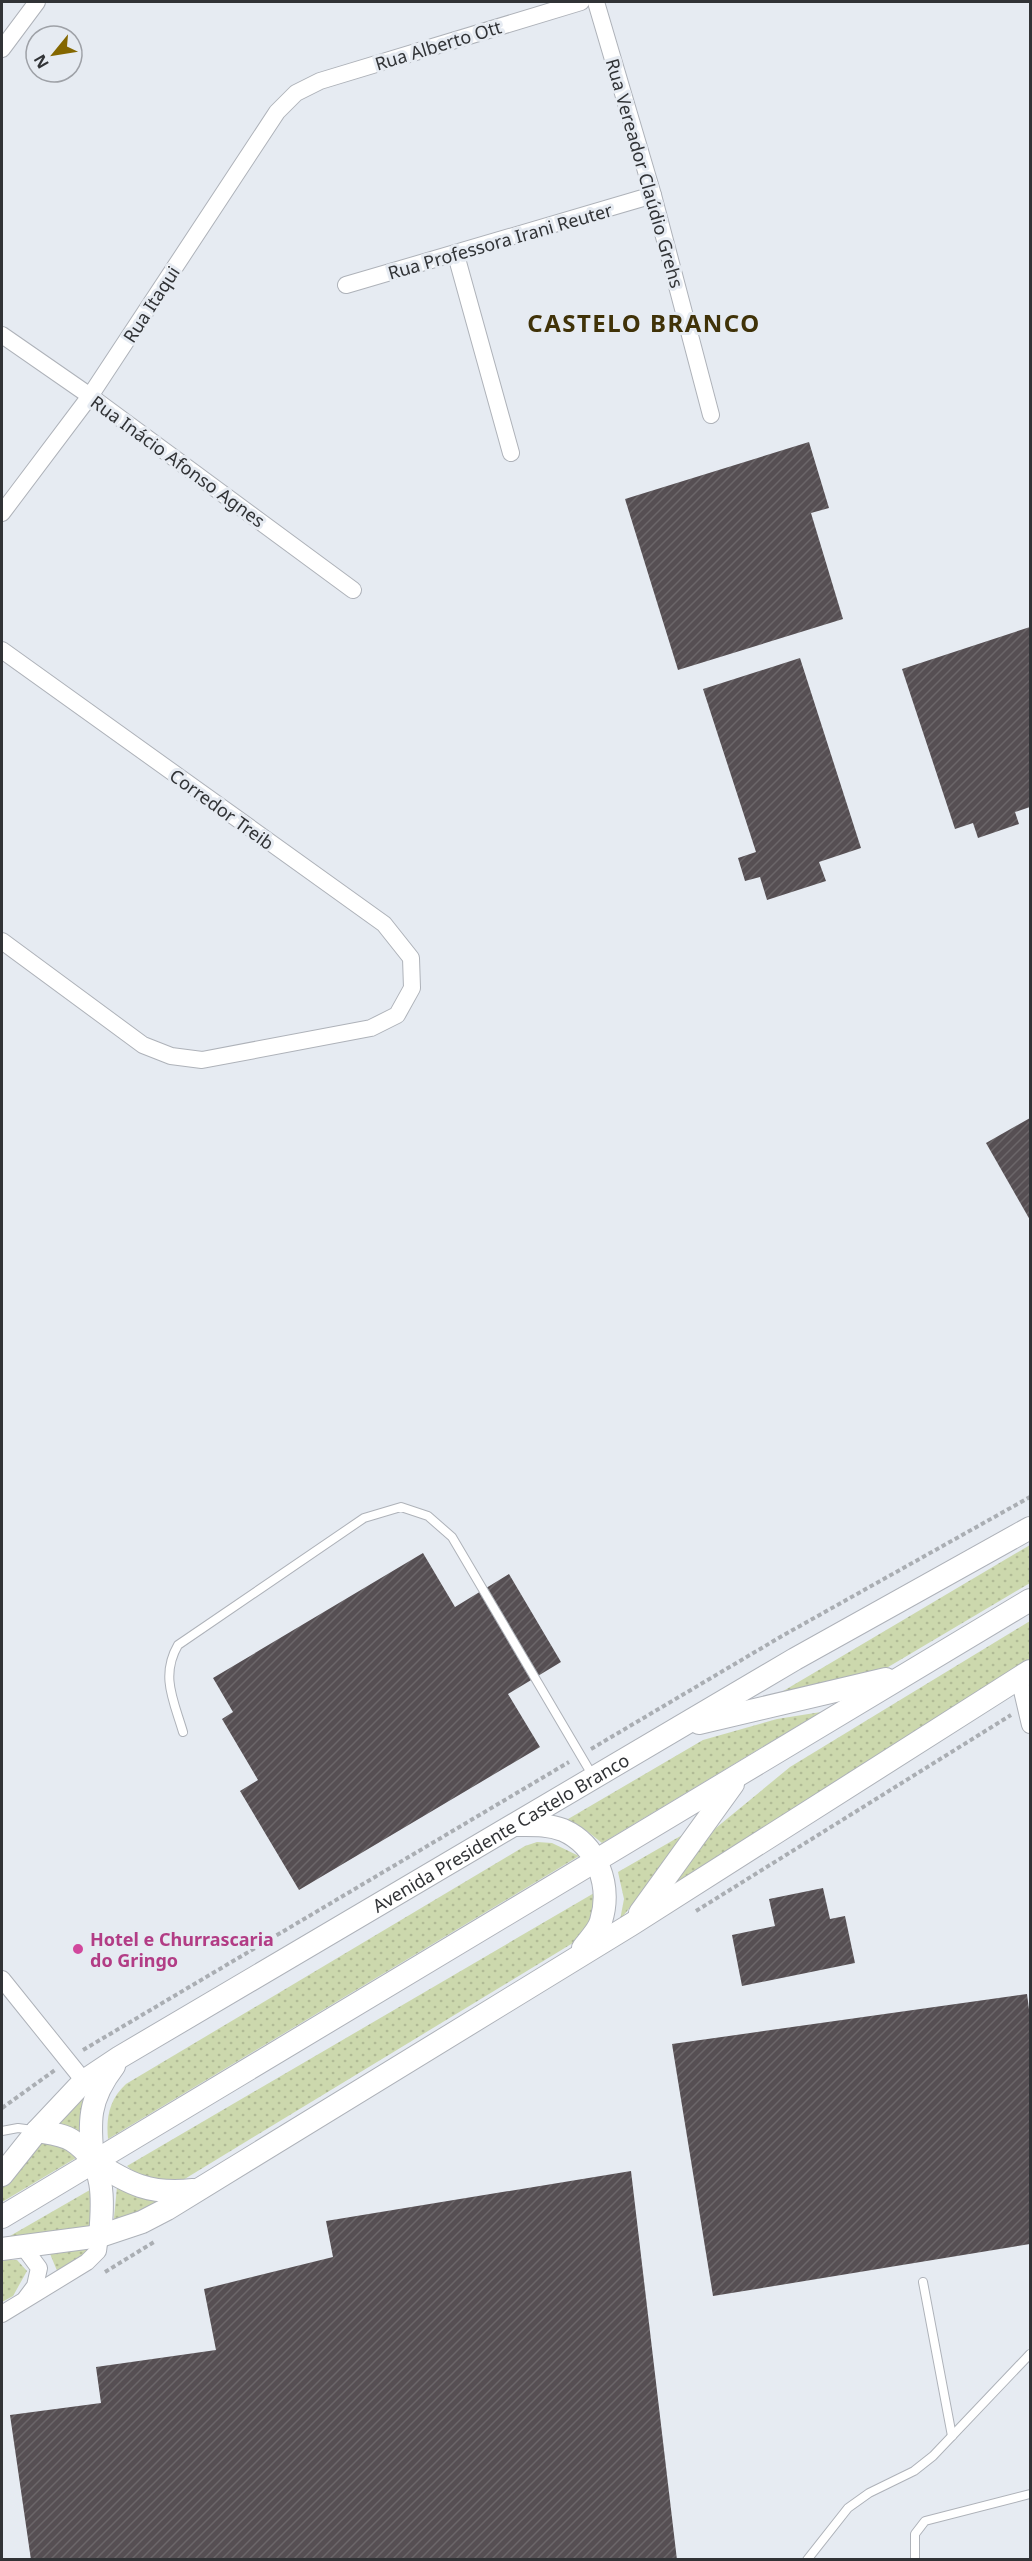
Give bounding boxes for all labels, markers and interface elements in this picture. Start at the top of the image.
street label: Rua Alberto Ott [372,14,505,76]
north arrow [24,24,84,84]
text: N [28,50,54,73]
street label: Rua Vereador Claúdio Grehs [601,55,689,291]
street label: Rua Professora Irani Reuter [385,197,616,285]
street label: Rua Itaqui [117,261,185,347]
district label: CASTELO BRANCO [527,306,761,339]
street label: Rua Inácio Afonso Agnes [86,390,270,532]
street label: Corredor Treib [165,763,279,855]
street label: Avenida Presidente Castelo Branco [368,1748,633,1918]
place label: Hotel e Churrascaria do Gringo [90,1927,274,1972]
marker: Hotel e Churrascaria do Gringo [71,1942,85,1956]

